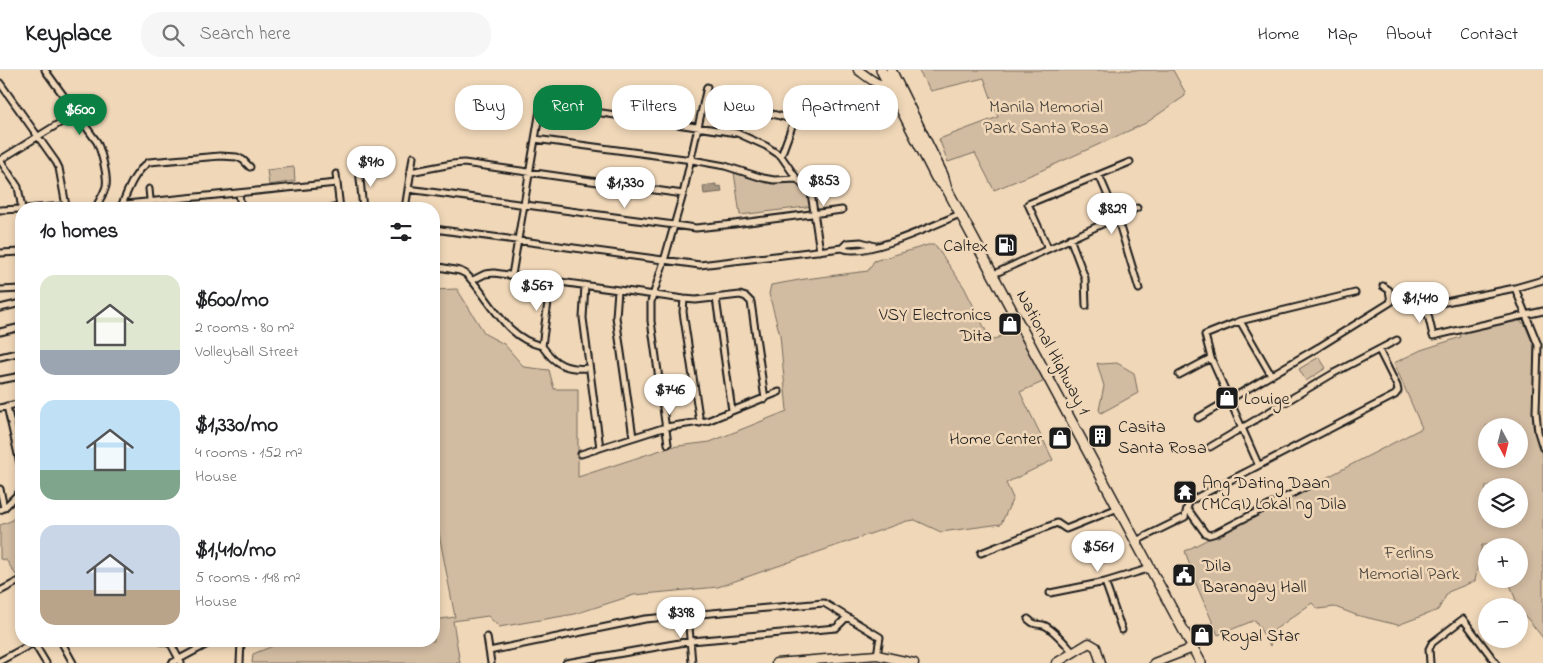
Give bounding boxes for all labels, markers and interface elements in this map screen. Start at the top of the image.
search box [141,12,491,57]
text: Keyplace [25,17,111,52]
icon: search [159,21,187,49]
text: Search here [199,21,291,48]
text: Home [1258,22,1299,48]
text: Map [1327,22,1358,48]
text: About [1386,22,1432,48]
text: Contact [1460,22,1518,48]
chip: Buy [455,85,523,130]
chip: Rent [533,85,602,130]
chip: Filters [612,85,695,130]
chip: New [705,85,773,130]
chip: Apartment [783,85,898,130]
pin: $600 [50,93,110,136]
park label: Manila Memorial Park Santa Rosa [983,95,1109,142]
text: $600 [65,98,95,122]
pin: $910 [341,146,401,188]
text: $910 [358,150,384,174]
pin: $853 [794,164,854,207]
pin: $1,330 [584,166,666,209]
text: $853 [808,169,840,193]
text: $1,330 [606,171,644,195]
pin: $829 [1082,192,1142,235]
text: $829 [1098,197,1126,221]
text: 10 homes [40,217,118,247]
icon: filters [387,218,415,246]
fuel station icon: Caltex [993,232,1019,258]
place label: Caltex [943,234,988,260]
pin: $567 [507,270,567,312]
text: $567 [521,274,553,298]
pin: $1,410 [1379,282,1461,324]
text: $600/mo [195,286,269,316]
street label: National Highway 1 [1007,286,1096,421]
text: $1,410 [1402,286,1438,310]
icon: home [80,295,140,355]
place label: VSY Electronics Dita [878,303,992,350]
shop icon: VSY Electronics Dita [997,311,1023,337]
text: 2 rooms · 80 m² [195,316,295,340]
text: Volleyball Street [195,340,299,364]
pin: $746 [640,374,700,416]
text: $746 [655,378,685,402]
shop icon: Louige [1214,385,1240,411]
place label: Louige [1244,387,1291,414]
text: $1,330/mo [195,411,278,441]
place label: Casita Santa Rosa [1118,415,1207,462]
north arrow [1478,418,1528,468]
map controls [1478,418,1528,648]
icon: home [80,420,140,480]
building icon: Casita Santa Rosa [1087,423,1113,449]
shop icon: Home Center [1047,425,1073,451]
place label: Home Center [949,427,1042,453]
text: 4 rooms · 152 m² [195,441,303,465]
text: House [195,465,237,489]
place label: Ang Dating Daan (MCGI) Lokal ng Dila [1202,471,1346,519]
button: layers [1478,478,1528,528]
temple icon: Ang Dating Daan (MCGI) Lokal ng Dila [1172,479,1198,505]
pin: $561 [1068,530,1128,573]
text: $561 [1083,535,1113,559]
text: $1,410/mo [195,536,276,566]
button: + [1478,538,1528,588]
park label: Ferlins Memorial Park [1359,541,1460,588]
icon: home [80,545,140,605]
place label: Dila Barangay Hall [1201,554,1307,602]
public building icon: Dila Barangay Hall [1171,562,1197,588]
text: 5 rooms · 148 m² [195,566,301,590]
text: House [195,590,237,614]
pin: $398 [651,596,711,639]
button: − [1478,598,1528,648]
text: $398 [667,601,695,625]
shop icon: Royal Star [1189,622,1215,648]
place label: Royal Star [1220,624,1300,650]

